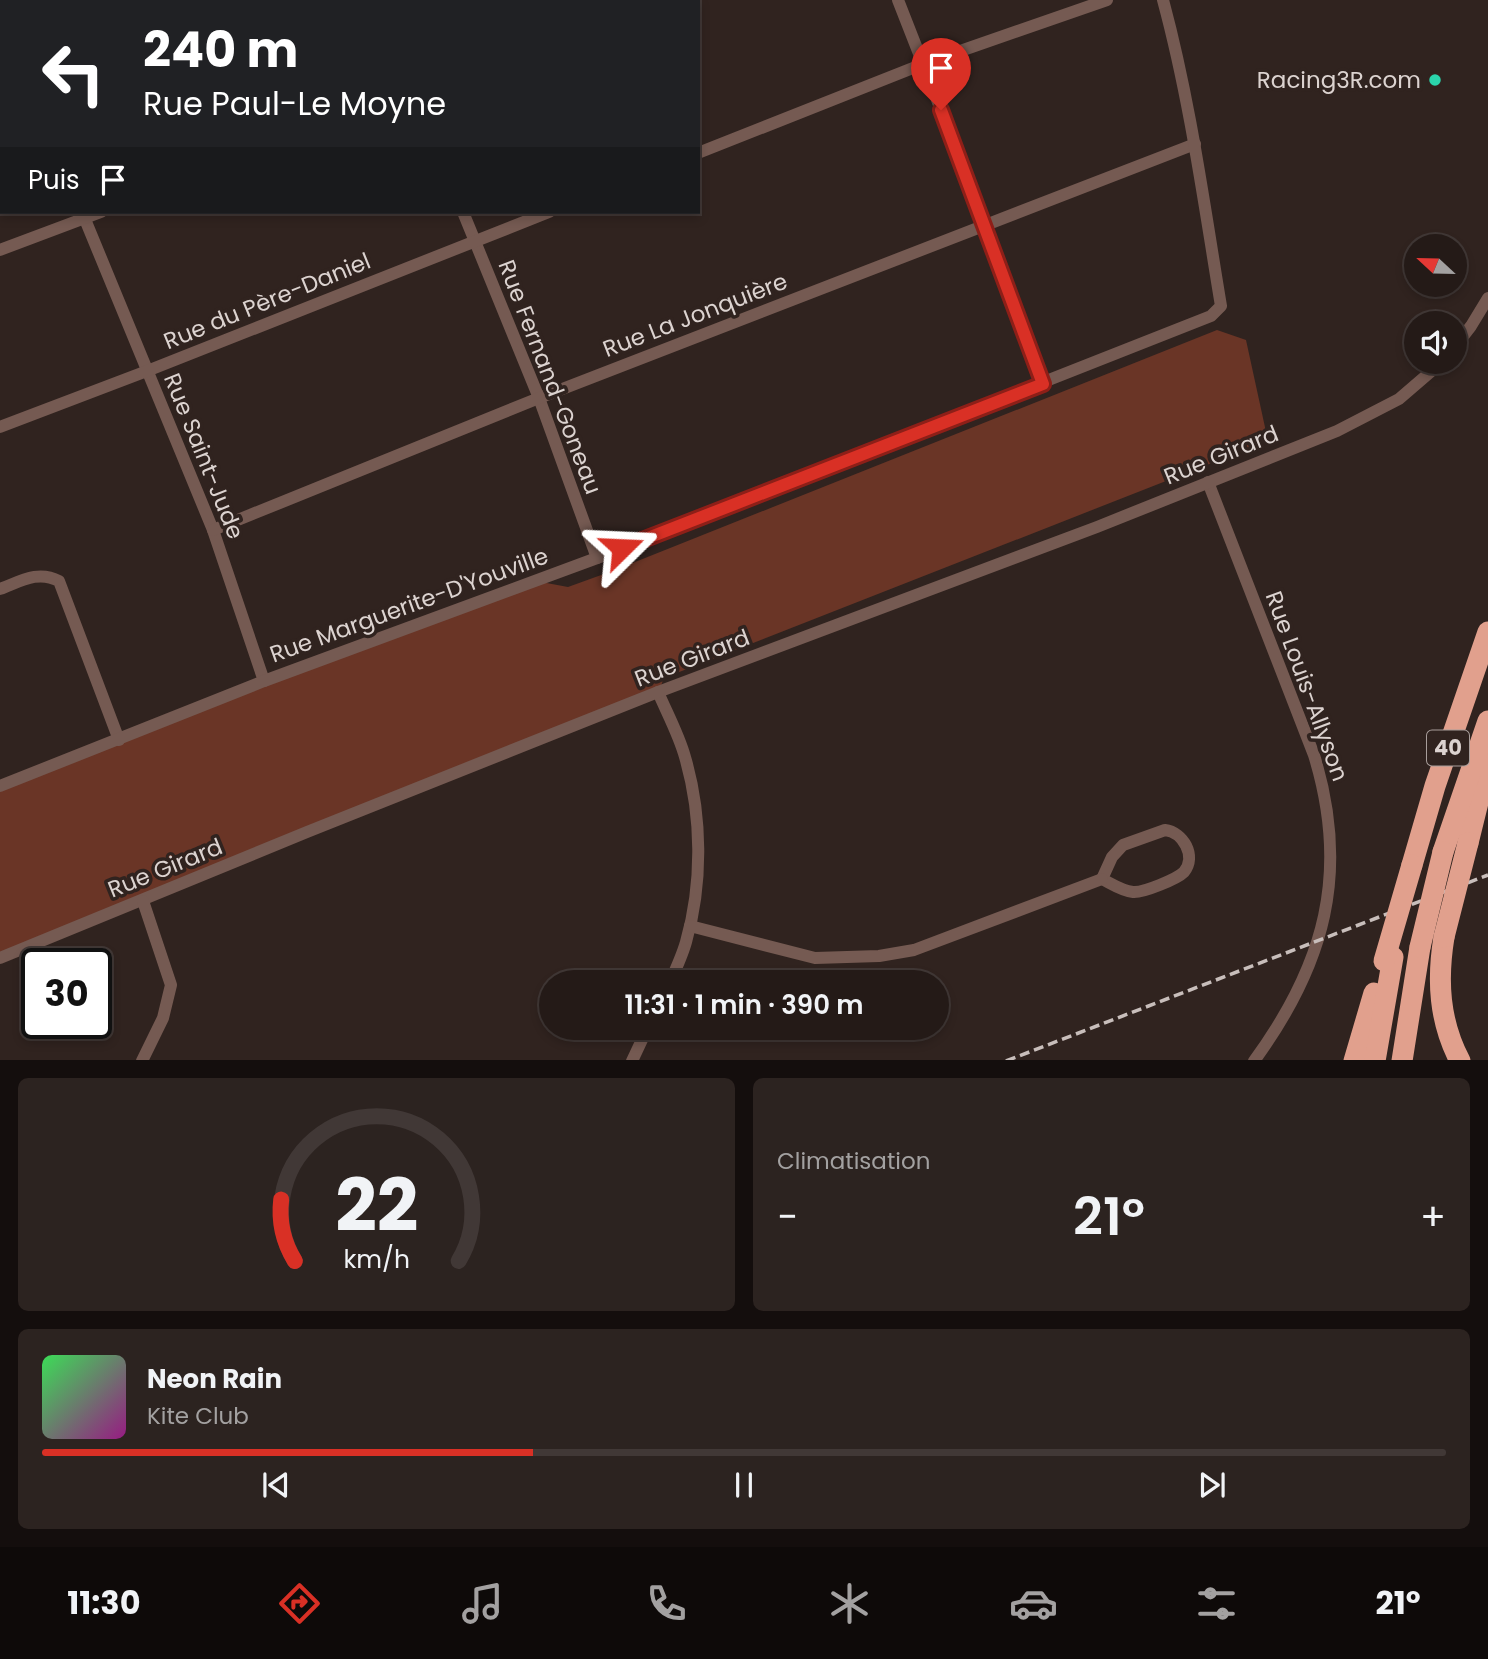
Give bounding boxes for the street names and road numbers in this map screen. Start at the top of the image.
street label: Rue du Père-Daniel [159,245,375,357]
street label: Rue Fernand-Goneau [491,255,609,499]
street label: Rue La Jonquière [598,265,792,365]
street label: Rue Saint-Jude [156,368,252,544]
street label: Rue Girard [1159,418,1283,492]
street label: Rue Marguerite-D'Youville [265,540,553,670]
street label: Rue Louis-Allyson [1258,587,1356,785]
street label: Rue Girard [630,621,754,695]
road number: 40 [1427,730,1469,766]
street label: Rue Girard [103,831,227,905]

